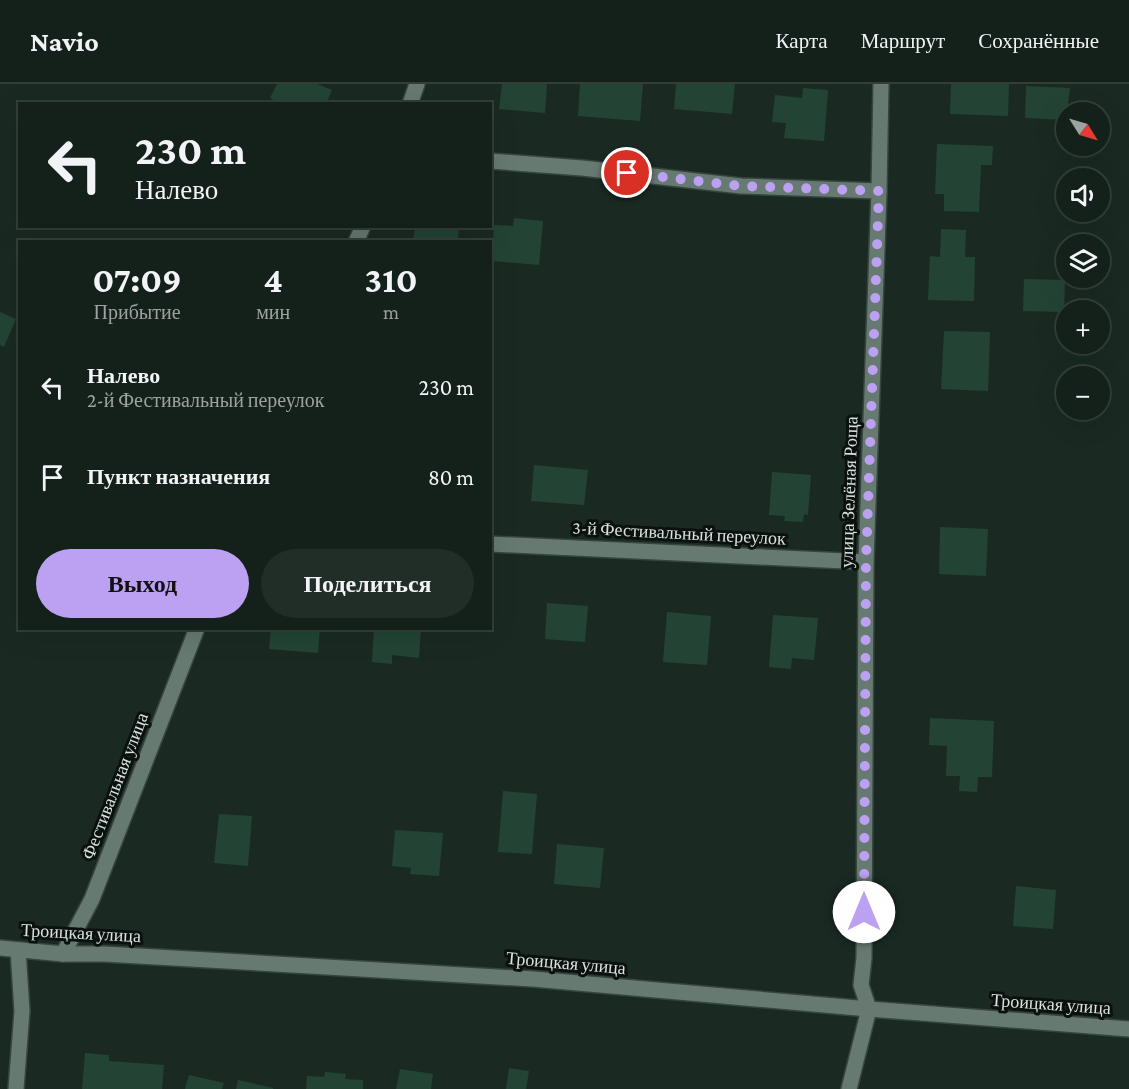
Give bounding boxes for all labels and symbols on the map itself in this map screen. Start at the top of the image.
north arrow [1056,102,1110,156]
pin [601,147,652,198]
street label: улица Зелёная Роща [836,416,862,568]
street label: 3-й Фестивальный переулок [572,517,786,549]
street label: Фестивальная улица [78,710,152,862]
position arrow [832,880,896,944]
street label: Троицкая улица [20,920,142,946]
street label: Троицкая улица [505,948,627,978]
street label: Троицкая улица [990,990,1112,1018]

